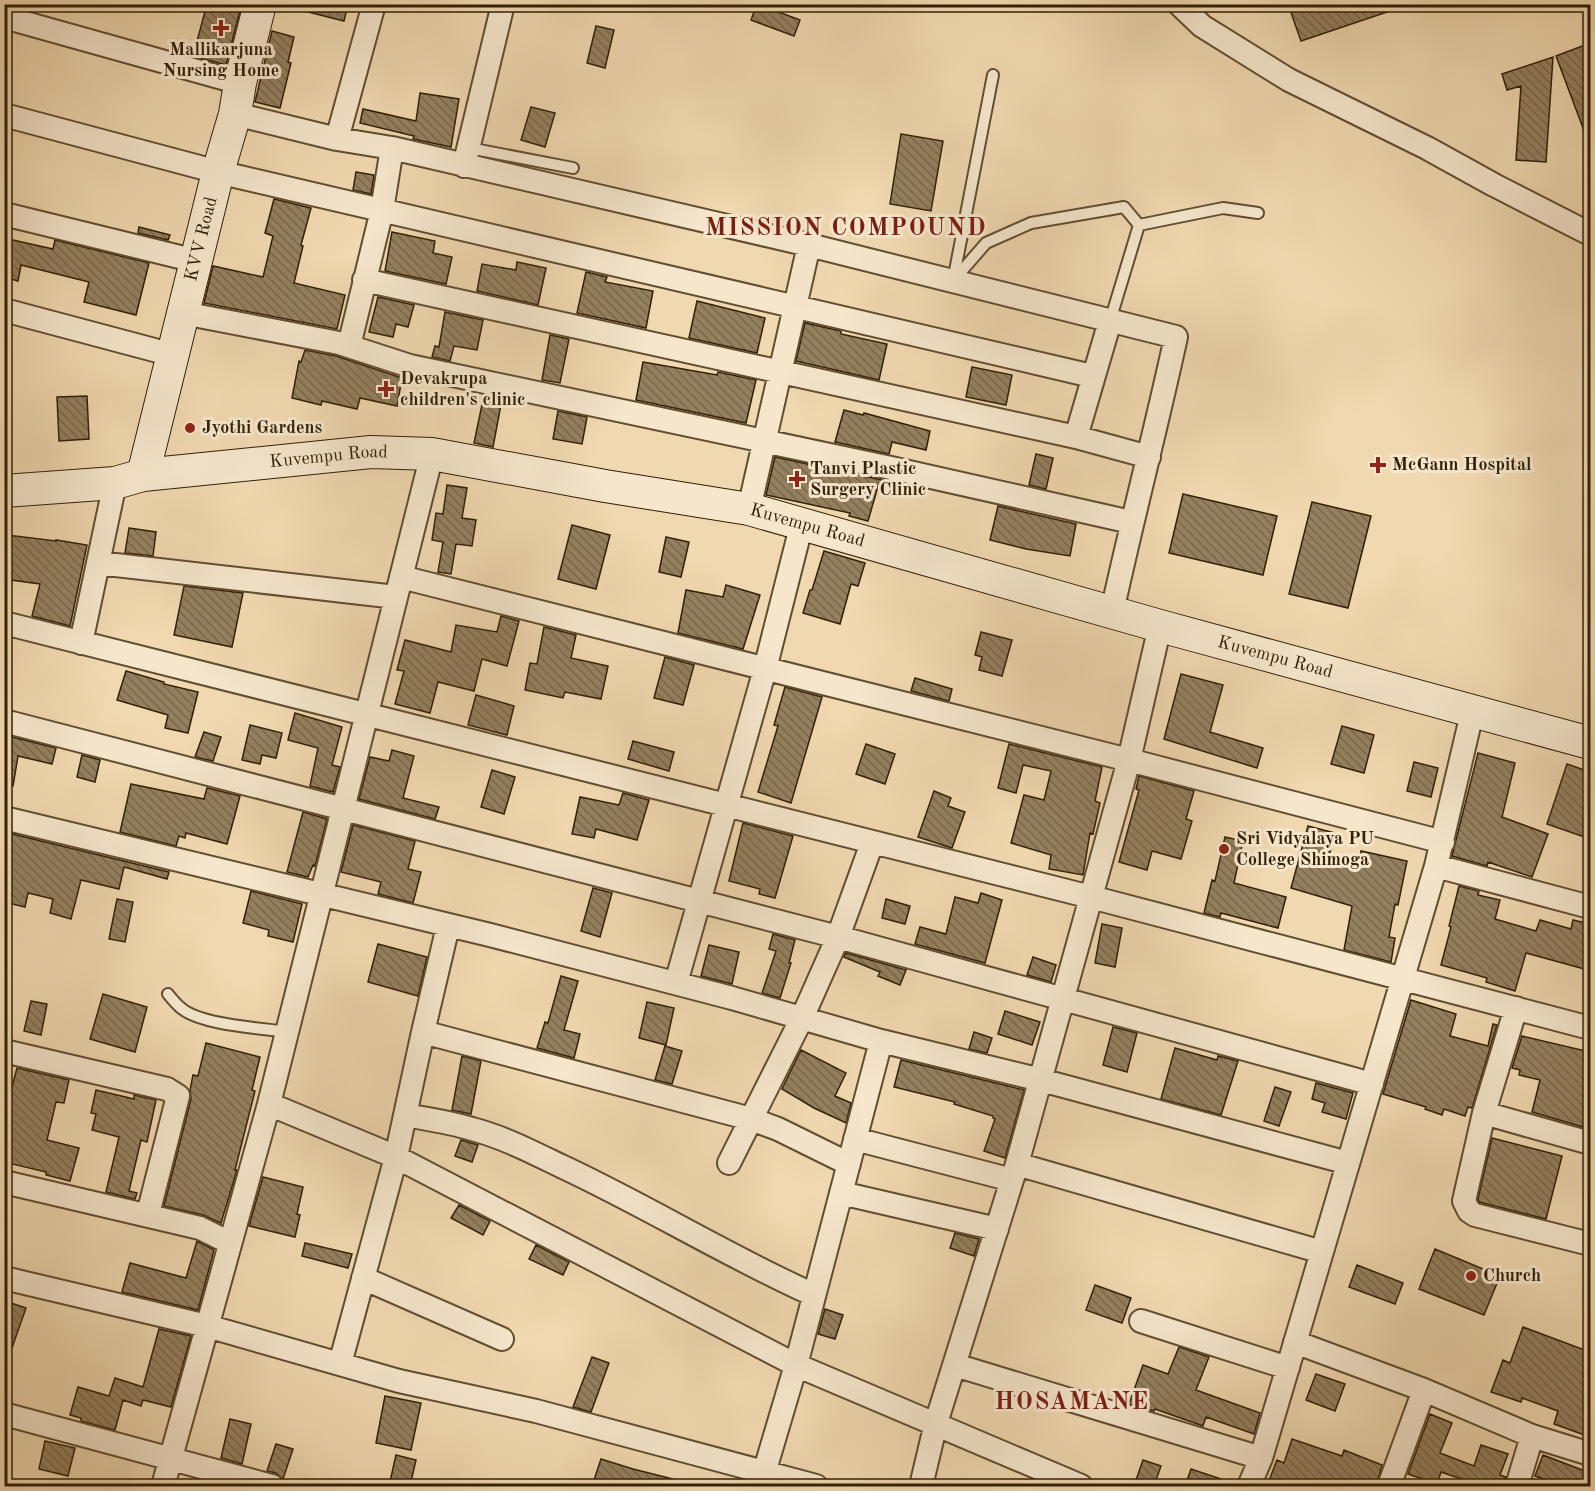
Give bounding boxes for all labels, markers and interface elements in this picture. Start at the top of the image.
marker: Mallikarjuna Nursing Home [212,19,230,37]
place label: Mallikarjuna Nursing Home [163,41,279,80]
street label: KVV Road [182,195,221,283]
district label: MISSION COMPOUND [705,217,987,241]
place label: Devakrupa children's clinic [400,370,526,409]
marker: Devakrupa children's clinic [377,380,395,398]
place label: Jyothi Gardens [202,419,322,437]
marker: Jyothi Gardens [183,421,197,435]
street label: Kuvempu Road [269,443,388,471]
marker: McGann Hospital [1369,456,1387,474]
place label: McGann Hospital [1392,456,1532,474]
place label: Tanvi Plastic Surgery Clinic [810,460,926,499]
marker: Tanvi Plastic Surgery Clinic [788,470,806,488]
street label: Kuvempu Road [748,501,867,551]
street label: Kuvempu Road [1216,633,1335,682]
place label: Sri Vidyalaya PU College Shimoga [1236,830,1374,869]
marker: Sri Vidyalaya PU College Shimoga [1217,842,1231,856]
place label: Church [1483,1267,1541,1285]
marker: Church [1464,1269,1478,1283]
district label: HOSAMANE [995,1391,1149,1415]

